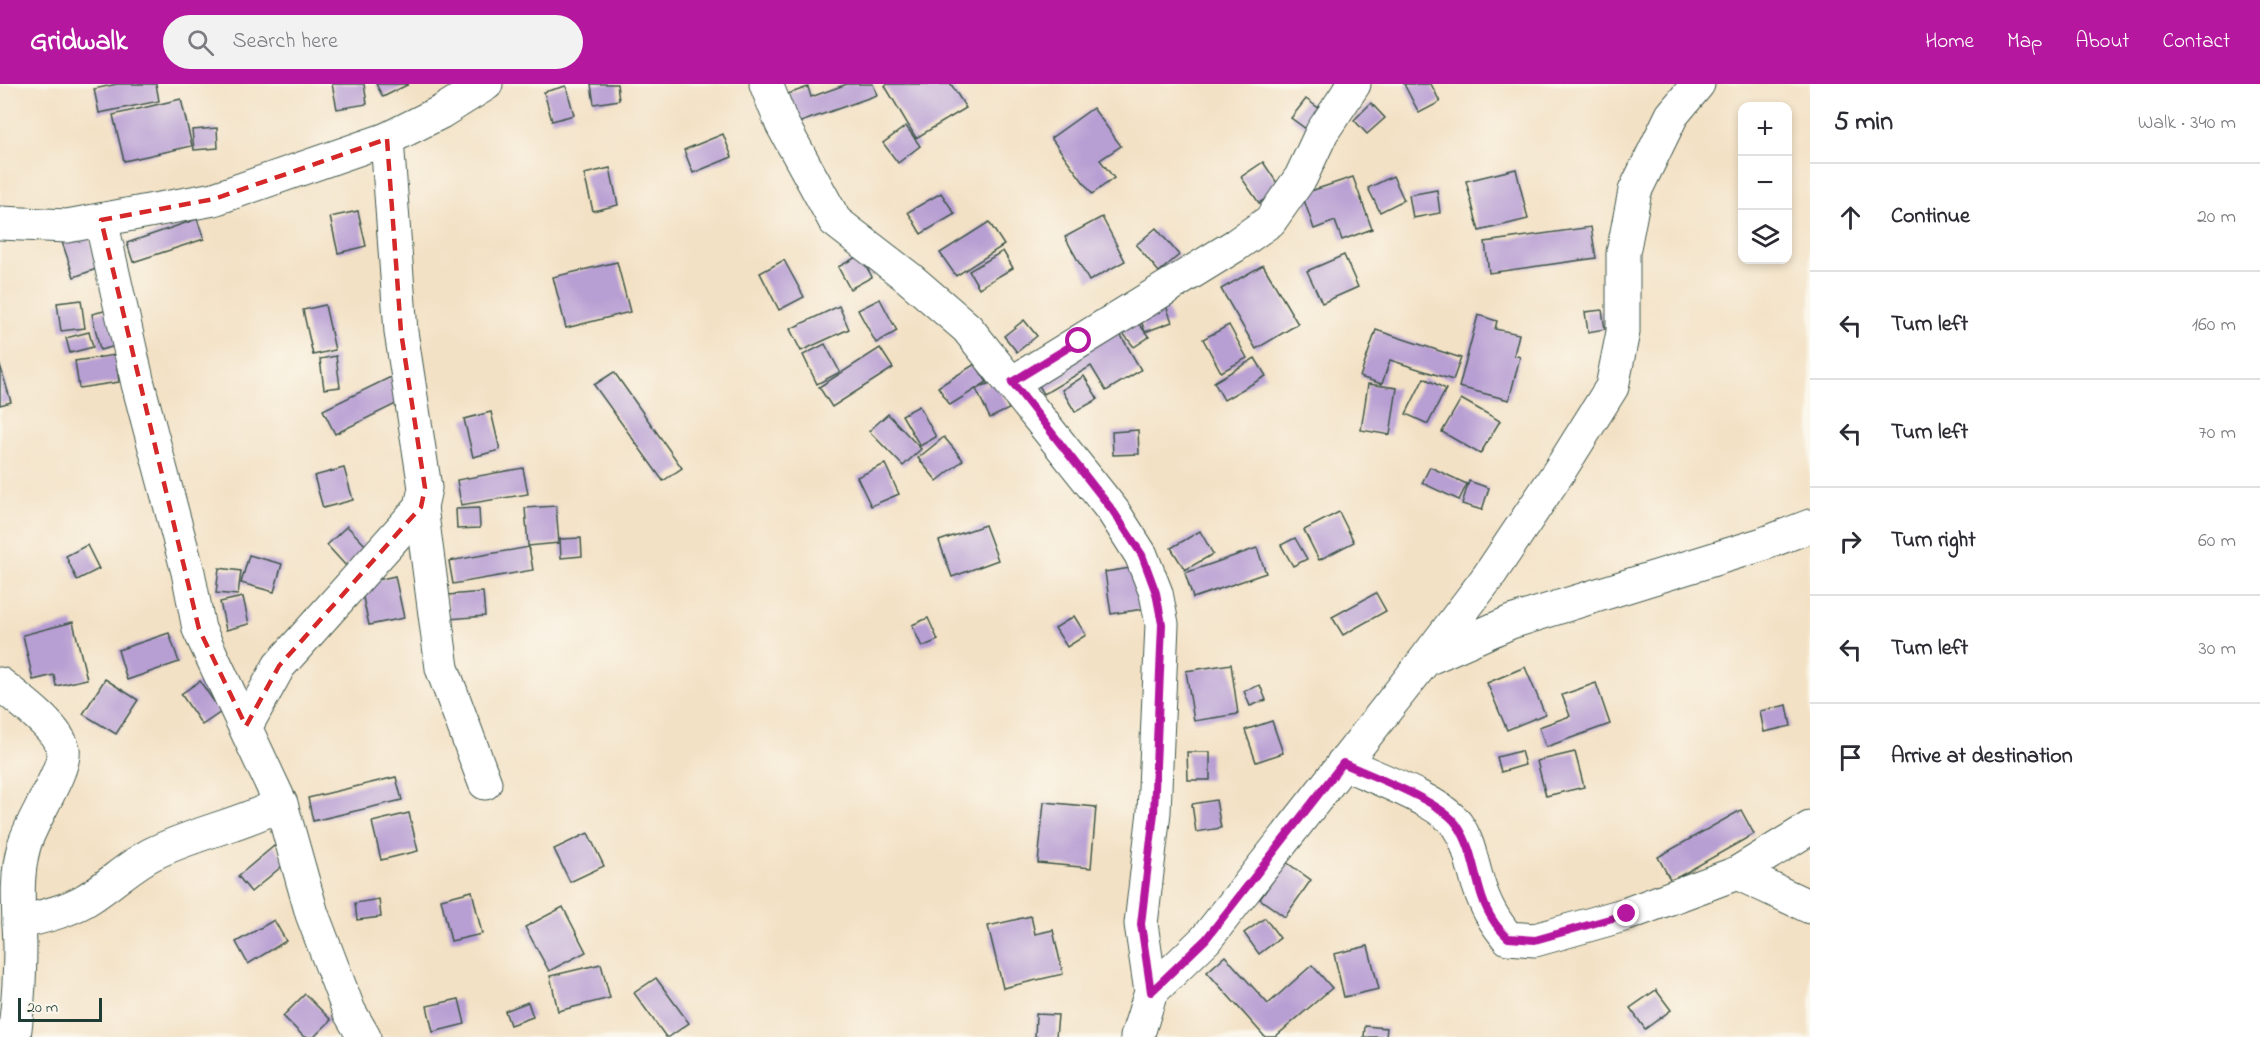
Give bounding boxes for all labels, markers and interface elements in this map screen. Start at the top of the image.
search box [163,15,583,69]
text: Gridwalk [30,22,127,63]
icon: search [184,26,217,59]
text: Search here [232,26,338,58]
text: Home [1925,27,1974,57]
text: Map [2007,27,2042,57]
text: About [2075,27,2129,57]
text: Contact [2162,27,2230,57]
map controls [1738,102,1792,264]
button: + [1738,102,1792,156]
text: 5 min [1834,104,1893,142]
text: Walk · 340 m [2138,109,2236,138]
button: − [1738,156,1792,210]
icon: ahead [1834,201,1867,234]
text: Continue [1891,201,1970,233]
text: 20 m [2197,203,2236,232]
button: layers [1738,210,1792,264]
icon: left [1834,309,1867,342]
text: Turn left [1891,309,1968,341]
text: 160 m [2192,311,2236,340]
route start [1065,327,1091,353]
icon: left [1834,417,1867,450]
text: Turn left [1891,417,1968,449]
text: 70 m [2199,419,2236,448]
icon: right [1834,525,1867,558]
text: Turn right [1891,525,1976,557]
text: 60 m [2198,527,2236,556]
icon: left [1834,633,1867,666]
text: Turn left [1891,633,1968,665]
text: 30 m [2199,635,2236,664]
icon: arrive [1834,741,1867,774]
text: Arrive at destination [1891,741,2073,773]
route end [1613,900,1639,926]
scale bar [18,995,102,1022]
text: 20 m [27,996,58,1020]

